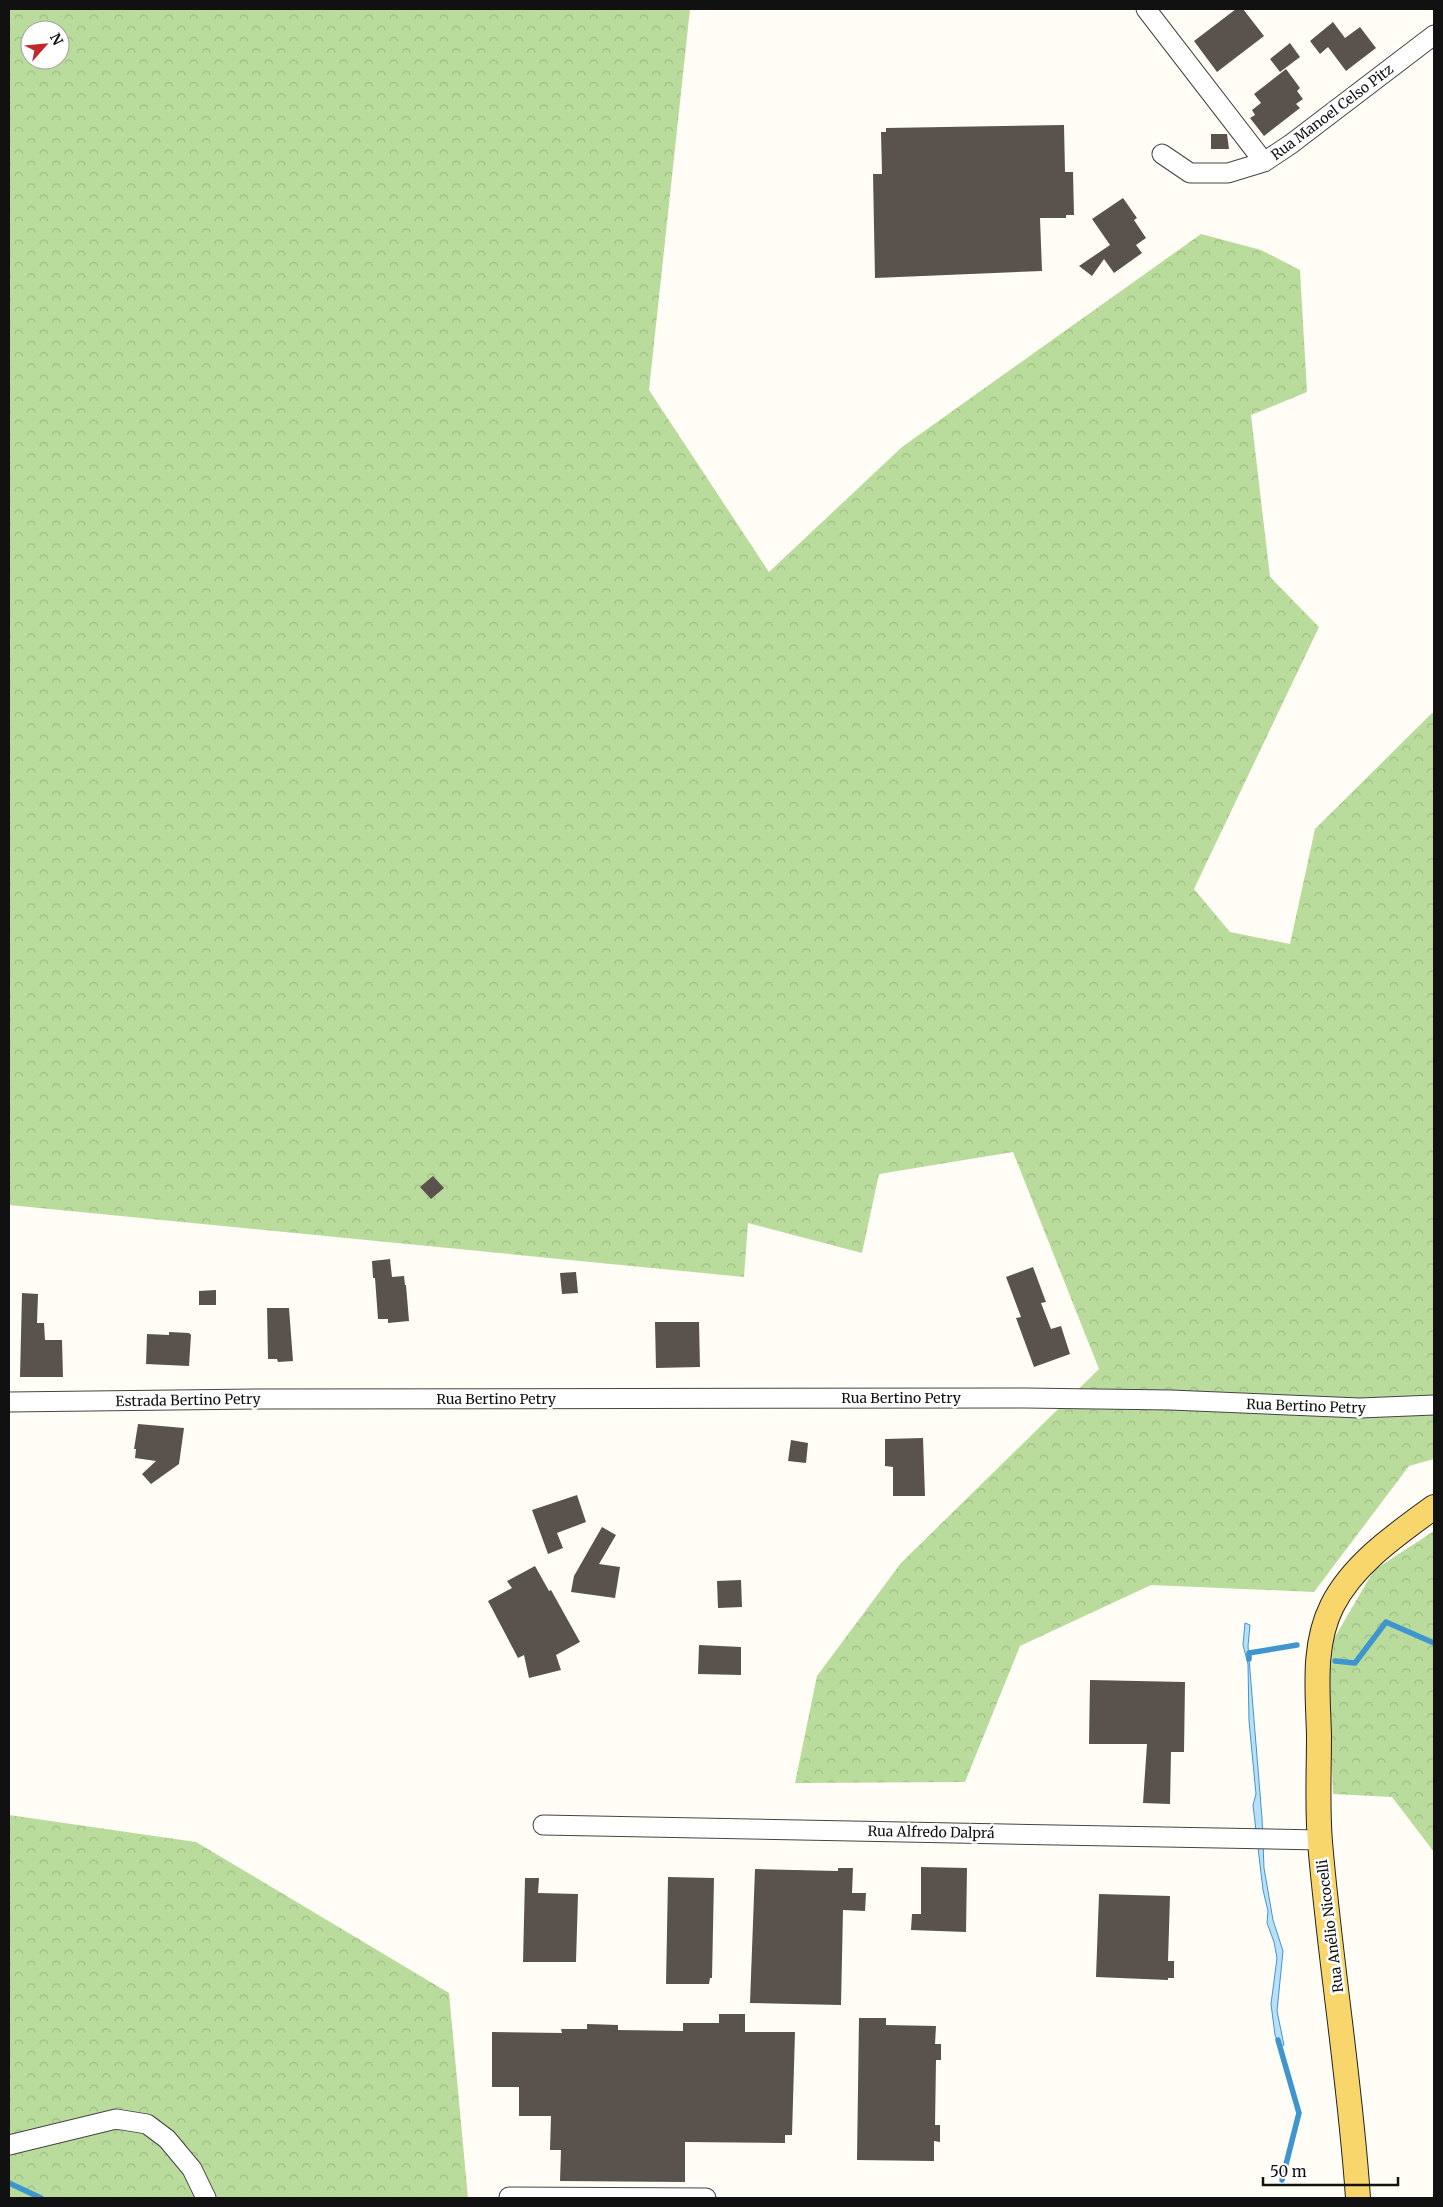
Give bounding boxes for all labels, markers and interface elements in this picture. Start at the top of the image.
north arrow [20,20,70,70]
text: N [46,30,67,48]
street label: Rua Manoel Celso Pitz [1267,60,1397,164]
street label: Rua Bertino Petry [841,1389,962,1407]
street label: Estrada Bertino Petry [115,1390,262,1410]
street label: Rua Bertino Petry [436,1390,557,1408]
street label: Rua Bertino Petry [1246,1395,1367,1417]
street label: Rua Alfredo Dalprá [867,1822,995,1842]
street label: Rua Anélio Nicocelli [1313,1858,1347,1994]
scale bar [1263,2154,1398,2186]
text: 50 m [1270,2162,1307,2181]

